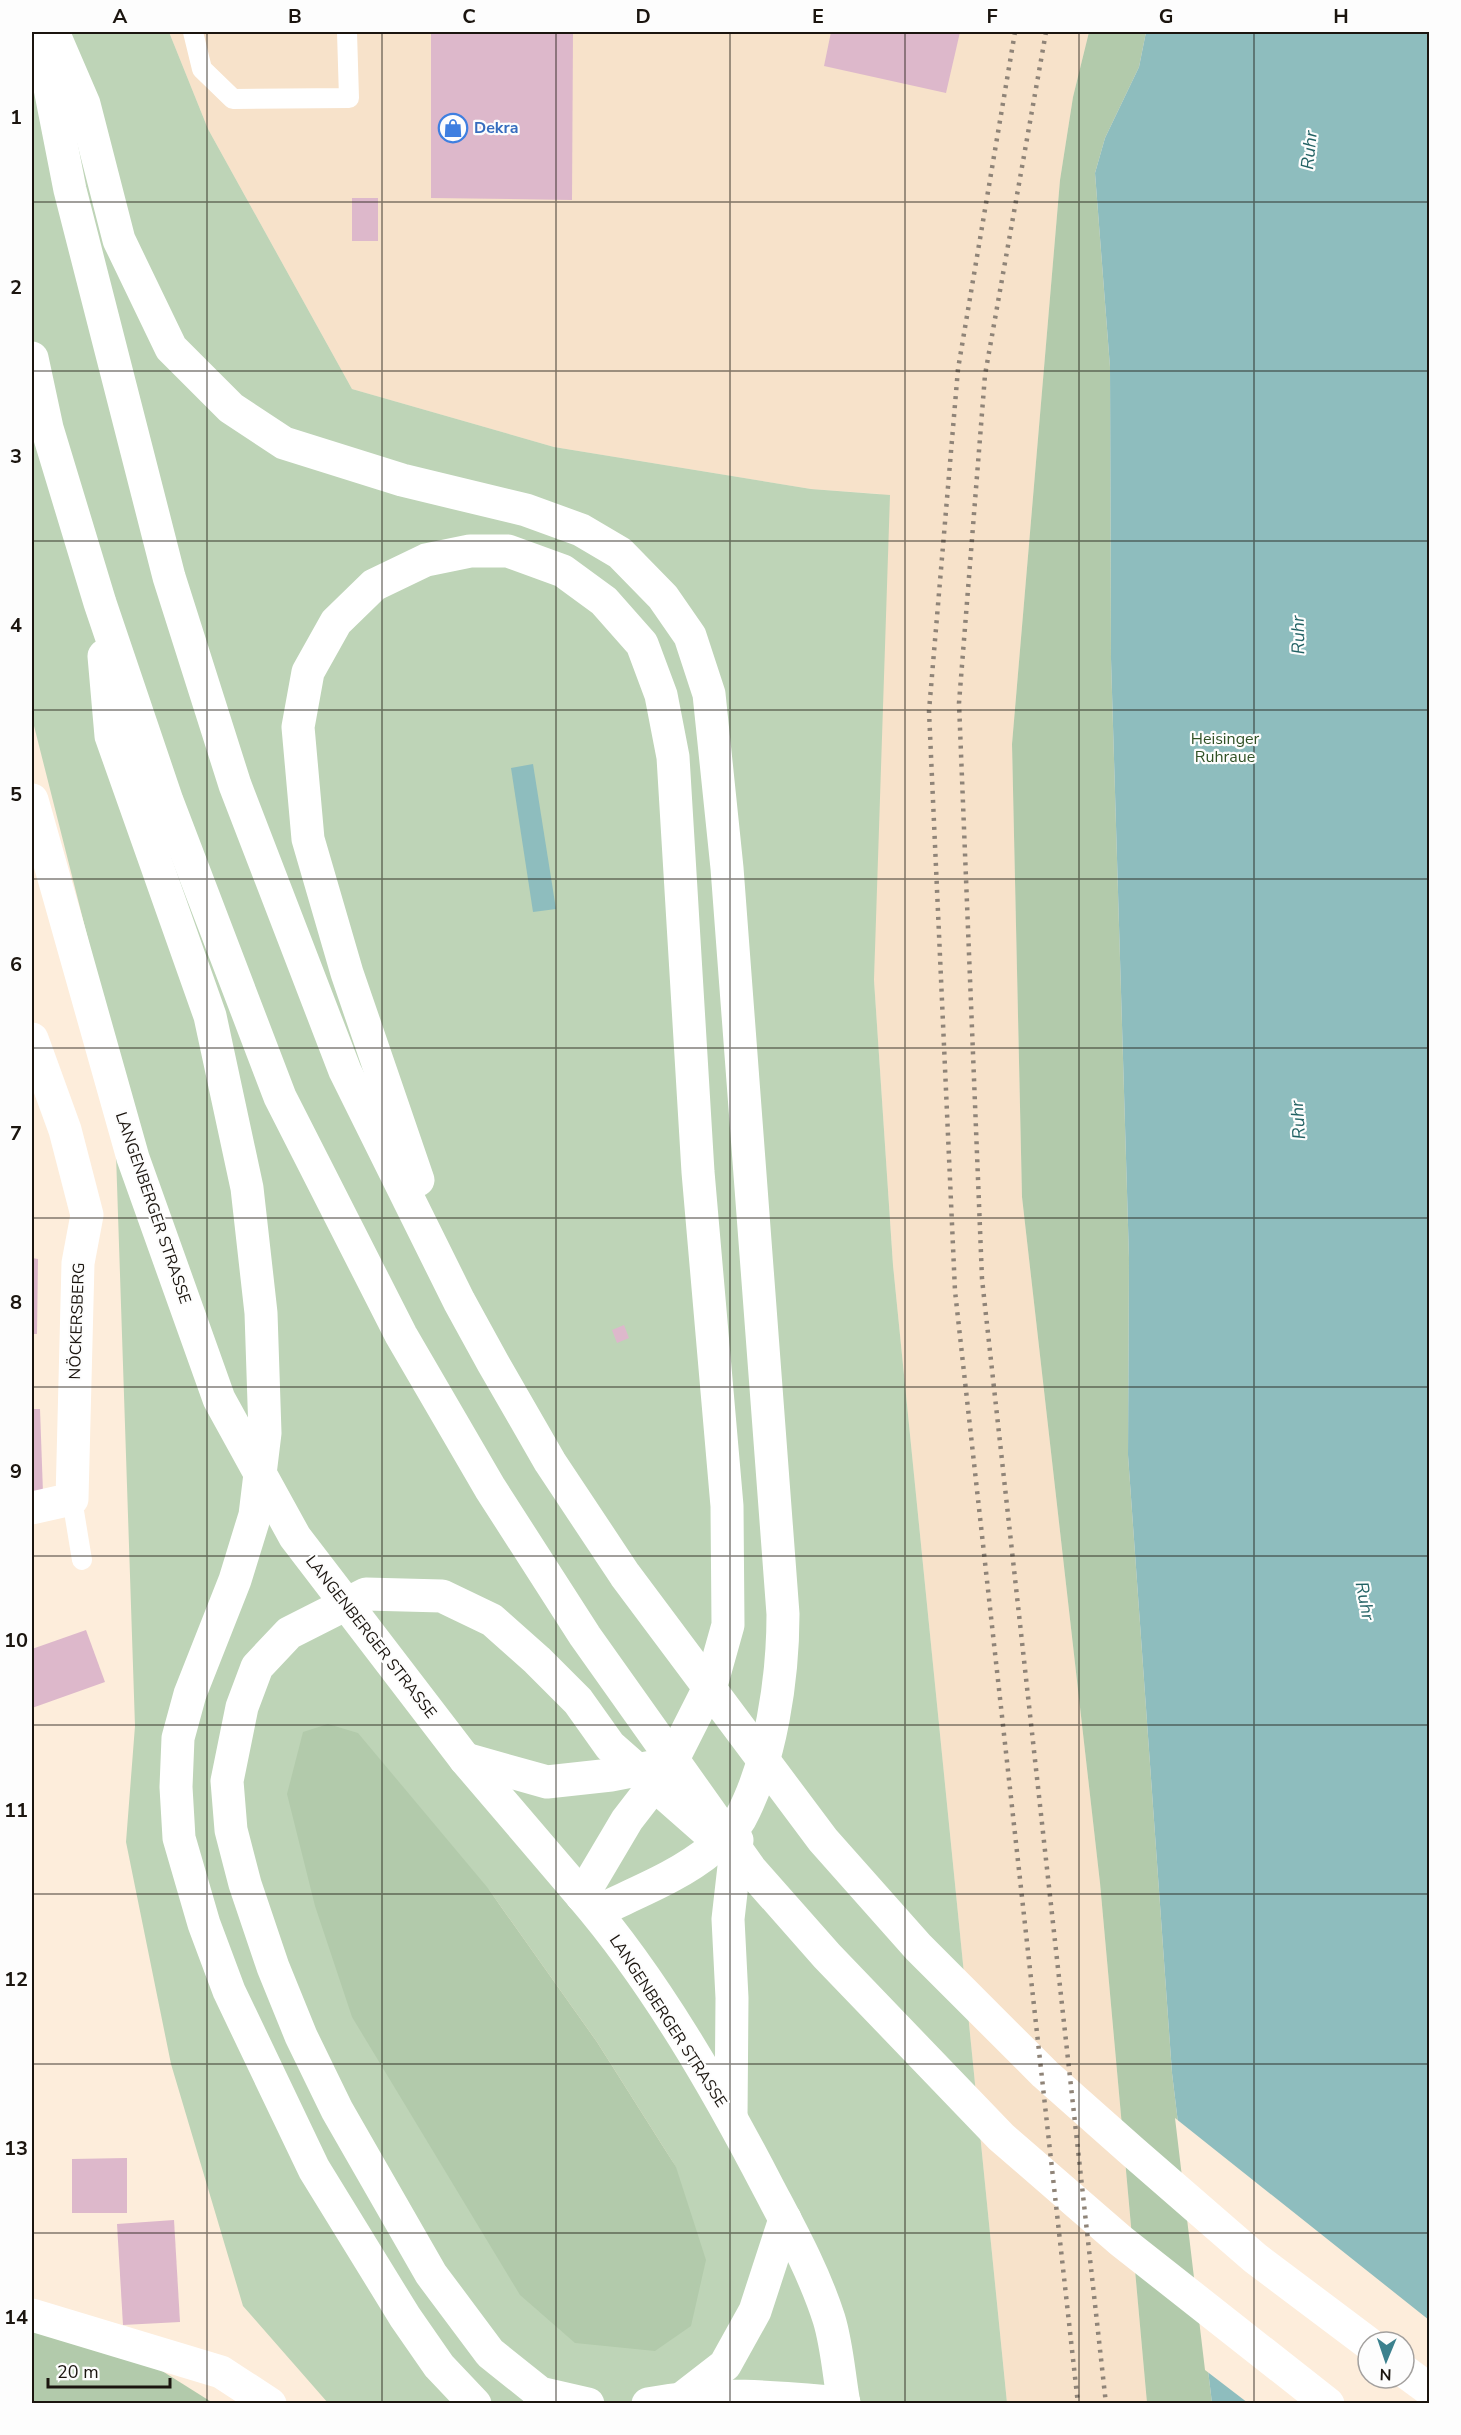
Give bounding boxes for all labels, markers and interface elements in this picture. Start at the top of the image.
text: A [113,3,128,30]
text: B [288,3,302,30]
text: C [462,3,476,30]
text: D [635,3,651,30]
text: E [812,3,824,30]
text: F [986,3,998,30]
text: G [1159,3,1173,30]
text: H [1333,3,1349,30]
text: 1 [10,104,22,131]
shop icon: Dekra [437,112,469,144]
place label: Dekra [474,117,518,139]
water label: Ruhr [1295,129,1323,171]
text: 2 [10,274,22,301]
text: 3 [10,443,22,470]
text: 4 [10,612,22,639]
water label: Ruhr [1286,615,1310,655]
park label: Heisinger Ruhraue [1191,728,1260,768]
text: 5 [10,781,22,808]
text: 6 [10,951,22,978]
water label: Ruhr [1285,1099,1311,1140]
street label: LANGENBERGER STRASSE [110,1109,196,1307]
text: 7 [10,1120,22,1147]
street label: NÖCKERSBERG [64,1262,90,1380]
text: 8 [10,1289,22,1316]
text: 9 [10,1458,22,1485]
street label: LANGENBERGER STRASSE [300,1551,442,1723]
water label: Ruhr [1350,1580,1381,1623]
text: 10 [4,1627,28,1654]
text: 11 [4,1797,28,1824]
street label: LANGENBERGER STRASSE [604,1931,732,2111]
text: 12 [4,1966,28,1993]
text: 13 [4,2135,28,2162]
text: 14 [4,2304,28,2331]
north arrow [1356,2330,1416,2390]
scale bar [48,2351,170,2389]
text: 20 m [57,2360,99,2384]
text: N [1379,2363,1392,2385]

